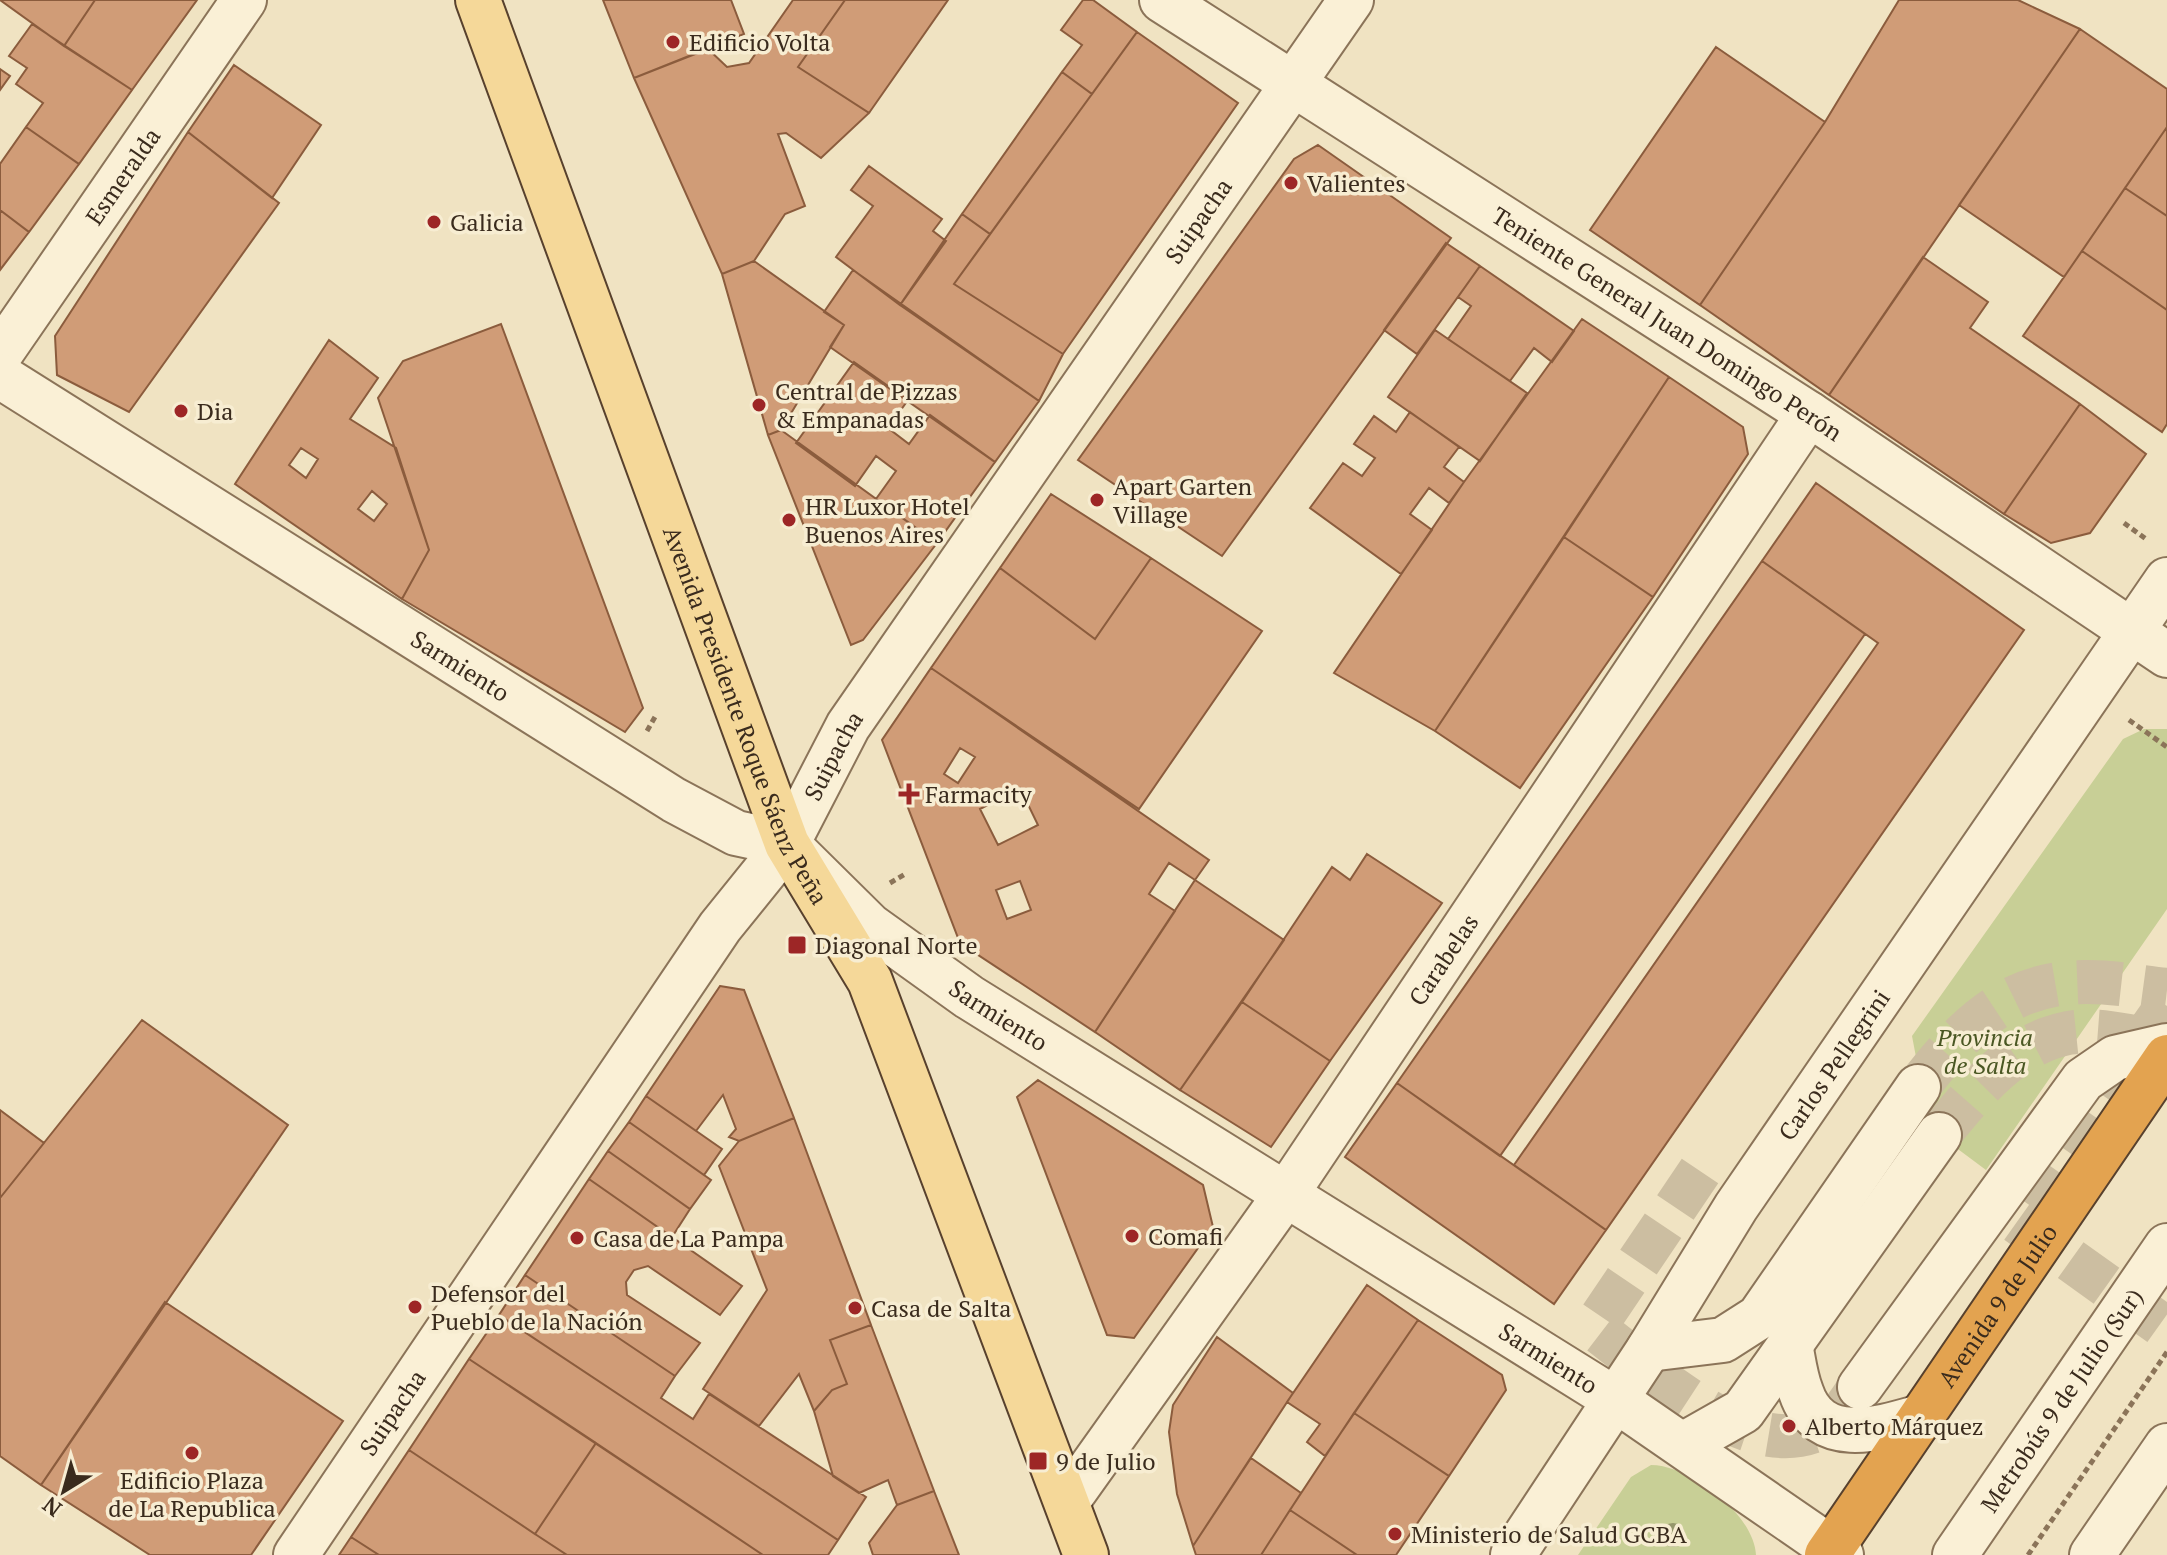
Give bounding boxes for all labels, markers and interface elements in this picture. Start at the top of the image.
place label: Edificio Volta [689,26,830,58]
marker: Edificio Volta [664,33,682,51]
street label: Esmeralda [78,121,167,231]
place label: Valientes [1307,167,1406,199]
street label: Suipacha [1157,172,1239,270]
marker: Valientes [1282,174,1300,192]
street label: Teniente General Juan Domingo Perón [1486,199,1849,448]
place label: Galicia [450,206,524,238]
marker: Galicia [425,213,443,231]
place label: Central de Pizzas & Empanadas [775,375,958,435]
place label: Dia [197,395,233,427]
marker: Central de Pizzas & Empanadas [750,396,768,414]
marker: Dia [172,402,190,420]
place label: Apart Garten Village [1113,470,1252,530]
place label: HR Luxor Hotel Buenos Aires [805,490,970,550]
marker: Apart Garten Village [1088,491,1106,509]
marker: HR Luxor Hotel Buenos Aires [780,511,798,529]
street label: Avenida Presidente Roque Sáenz Peña [656,522,836,910]
street label: Sarmiento [405,623,516,709]
street label: Suipacha [796,704,870,806]
place label: Farmacity [925,778,1033,810]
marker: Farmacity [900,785,918,803]
street label: Carabelas [1401,907,1485,1012]
place label: Diagonal Norte [815,929,978,961]
marker: Diagonal Norte [786,934,808,956]
street label: Sarmiento [943,972,1054,1058]
street label: Carlos Pellegrini [1771,983,1897,1146]
park label: Provincia de Salta [1936,1021,2033,1081]
street label: Avenida 9 de Julio [1930,1218,2064,1393]
place label: Comafi [1148,1220,1223,1252]
place label: Casa de La Pampa [593,1222,784,1254]
marker: Comafi [1123,1227,1141,1245]
marker: Casa de La Pampa [568,1229,586,1247]
place label: Defensor del Pueblo de la Nación [431,1277,643,1337]
street label: Metrobús 9 de Julio (Sur) [1973,1282,2150,1518]
place label: Casa de Salta [871,1292,1011,1324]
marker: Defensor del Pueblo de la Nación [406,1298,424,1316]
marker: Casa de Salta [846,1299,864,1317]
street label: Sarmiento [1493,1315,1604,1401]
street label: Suipacha [352,1363,433,1462]
place label: Alberto Márquez [1805,1410,1984,1442]
marker: Alberto Márquez [1780,1417,1798,1435]
marker: Edificio Plaza de La Republica [183,1444,201,1462]
place label: 9 de Julio [1056,1445,1156,1477]
marker: 9 de Julio [1027,1450,1049,1472]
north arrow [24,1451,104,1531]
place label: Edificio Plaza de La Republica [108,1464,276,1524]
text: N [36,1491,67,1524]
place label: Ministerio de Salud GCBA [1411,1518,1688,1550]
marker: Ministerio de Salud GCBA [1386,1525,1404,1543]

